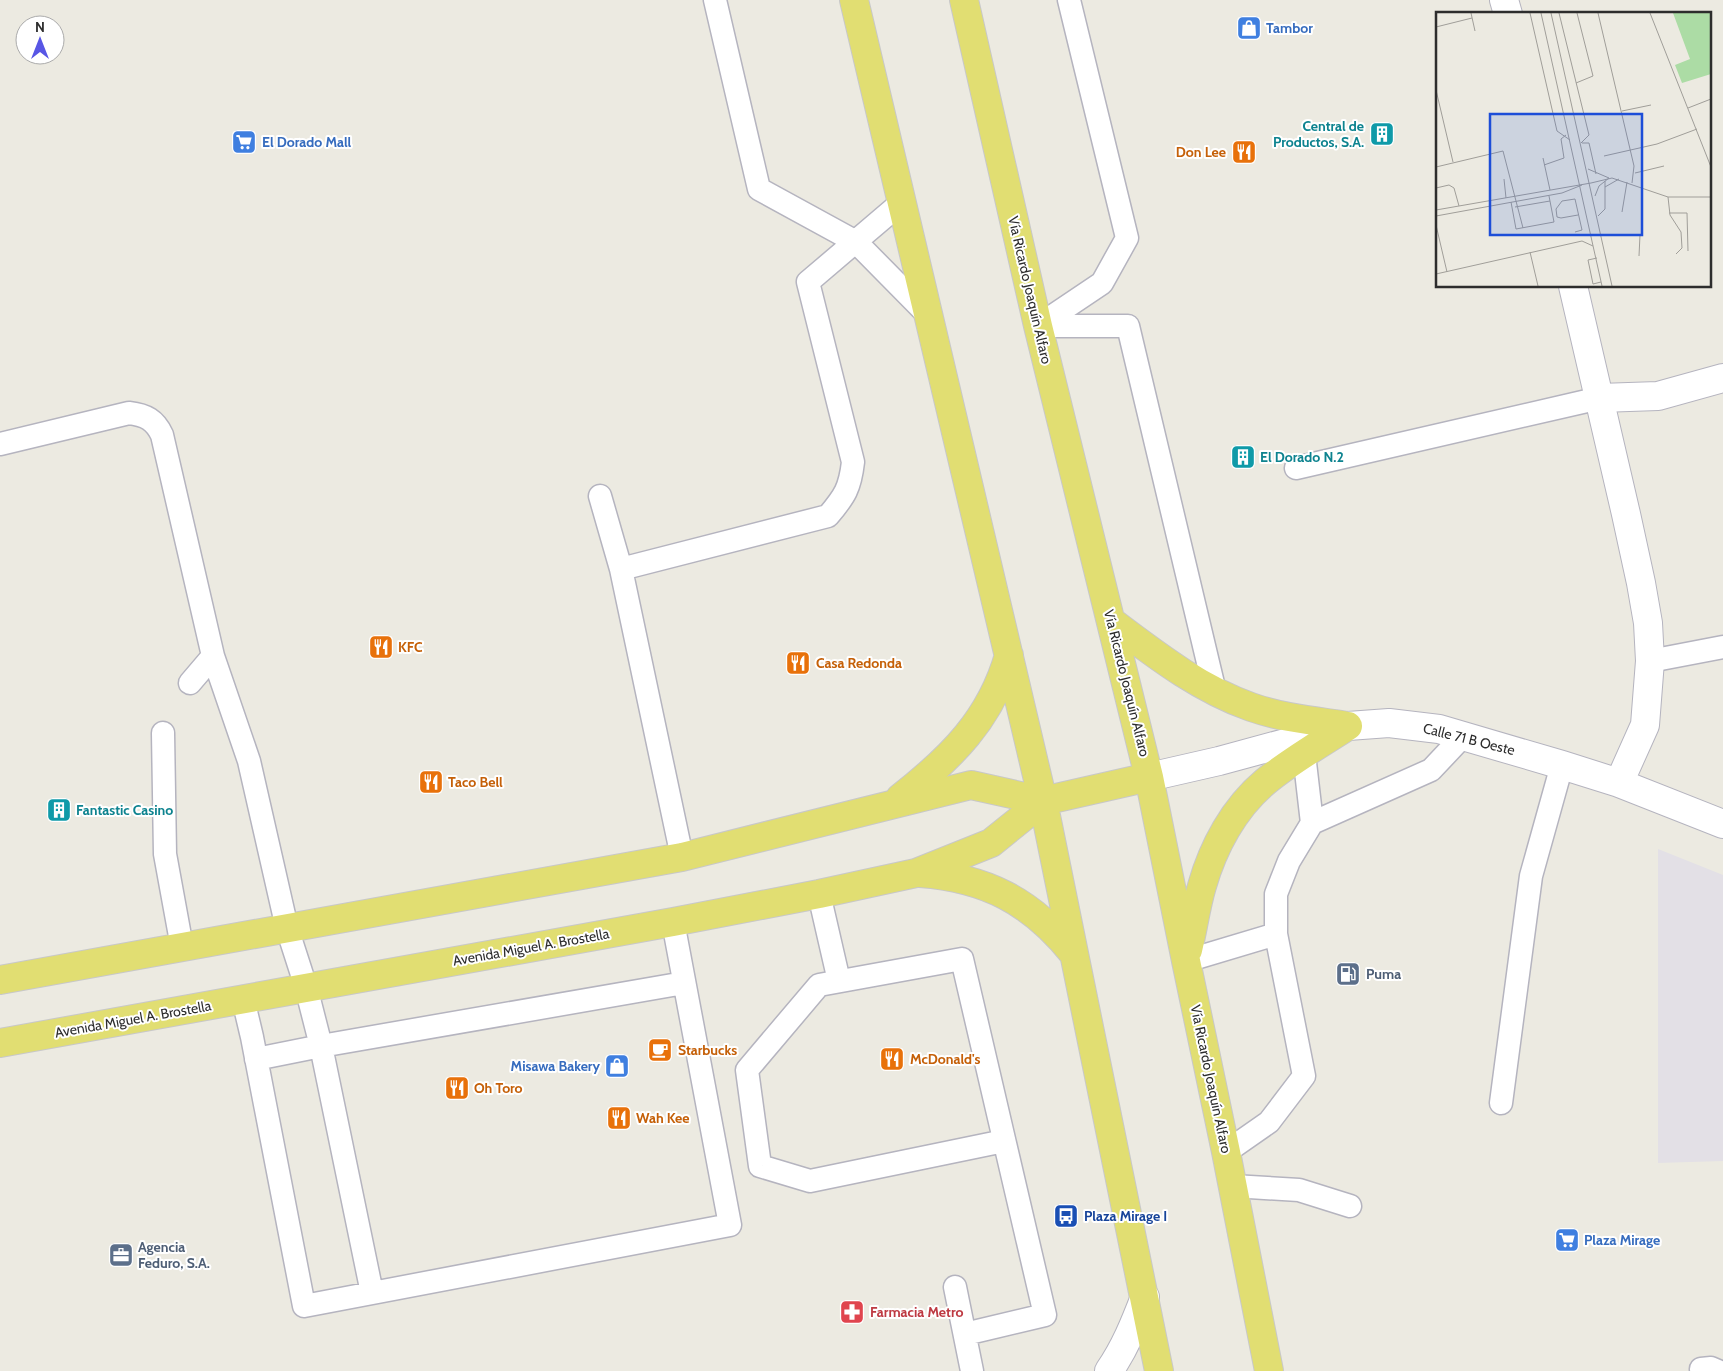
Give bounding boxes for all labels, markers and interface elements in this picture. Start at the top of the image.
inset map [1436,12,1710,288]
north arrow [15,15,65,65]
shop icon: Tambor [1236,15,1262,41]
text: N [35,18,45,36]
place label: Tambor [1266,19,1313,37]
place label: Central de Productos, S.A. [1273,117,1364,151]
building icon: Central de Productos, S.A. [1369,121,1395,147]
supermarket icon: El Dorado Mall [231,129,257,155]
place label: El Dorado Mall [262,133,352,151]
restaurant icon: Don Lee [1231,139,1257,165]
place label: Don Lee [1176,143,1226,161]
street label: Vía Ricardo Joaquín Alfaro [1004,214,1056,366]
building icon: El Dorado N.2 [1230,444,1256,470]
place label: El Dorado N.2 [1260,448,1344,466]
street label: Vía Ricardo Joaquín Alfaro [1100,607,1154,759]
restaurant icon: KFC [368,634,394,660]
place label: KFC [398,638,423,656]
restaurant icon: Casa Redonda [785,650,811,676]
place label: Casa Redonda [816,654,902,672]
street label: Calle 71 B Oeste [1421,719,1517,759]
restaurant icon: Taco Bell [418,769,444,795]
place label: Taco Bell [448,773,503,791]
building icon: Fantastic Casino [46,797,72,823]
place label: Fantastic Casino [76,801,173,819]
street label: Avenida Miguel A. Brostella [451,924,611,970]
fuel station icon: Puma [1335,961,1361,987]
place label: Puma [1366,965,1401,983]
street label: Avenida Miguel A. Brostella [53,996,213,1042]
street label: Vía Ricardo Joaquín Alfaro [1186,1003,1236,1155]
cafe icon: Starbucks [647,1037,673,1063]
place label: Starbucks [678,1041,737,1059]
restaurant icon: McDonald's [879,1046,905,1072]
place label: McDonald's [910,1050,980,1068]
shop icon: Misawa Bakery [604,1053,630,1079]
place label: Misawa Bakery [511,1057,600,1075]
restaurant icon: Oh Toro [444,1075,470,1101]
place label: Oh Toro [474,1079,523,1097]
restaurant icon: Wah Kee [606,1105,632,1131]
place label: Wah Kee [636,1109,690,1127]
bus stop icon: Plaza Mirage I [1053,1203,1079,1229]
place label: Plaza Mirage I [1084,1207,1167,1225]
supermarket icon: Plaza Mirage [1554,1227,1580,1253]
place label: Plaza Mirage [1584,1231,1660,1249]
place label: Agencia Feduro, S.A. [138,1238,210,1272]
office icon: Agencia Feduro, S.A. [108,1242,134,1268]
pharmacy icon: Farmacia Metro [839,1299,865,1325]
place label: Farmacia Metro [870,1303,963,1321]

